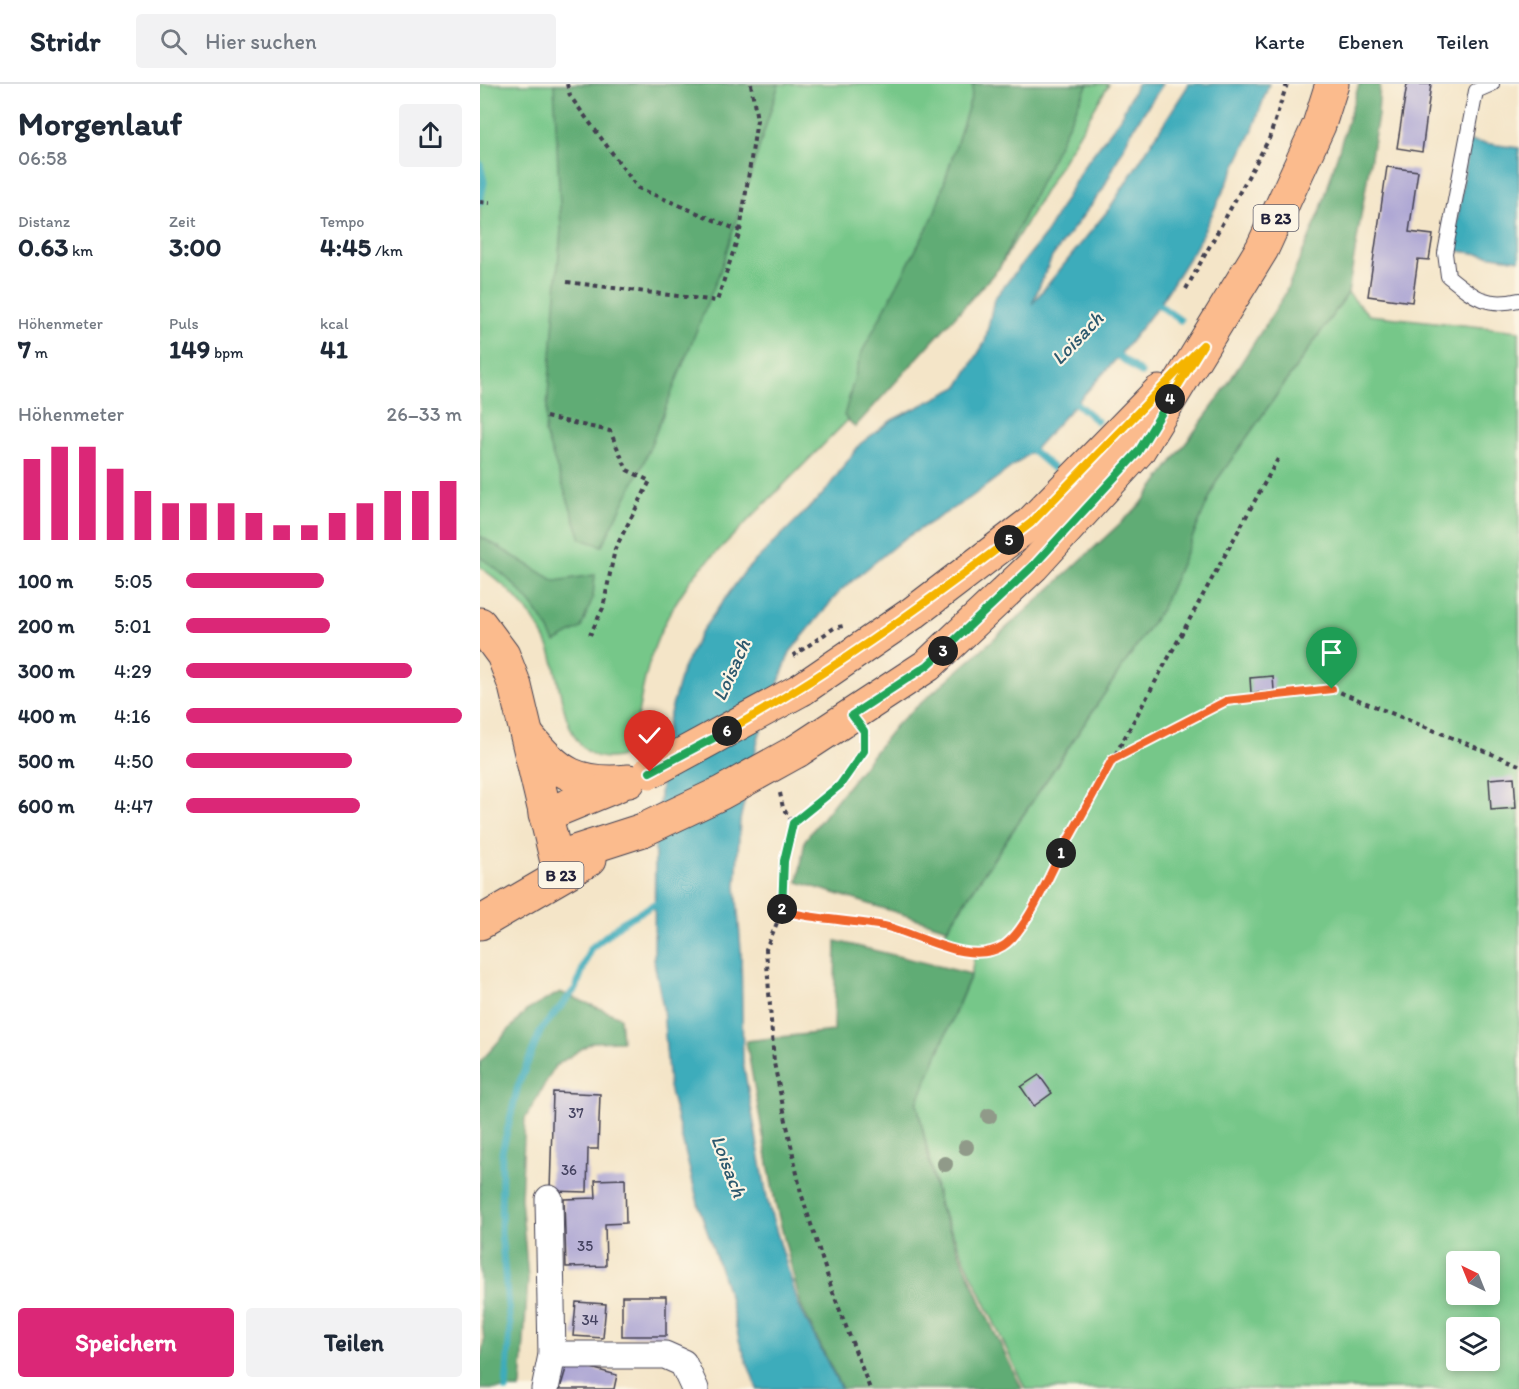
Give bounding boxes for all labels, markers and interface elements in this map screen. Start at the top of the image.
search box [136,14,556,68]
text: Stridr [30,24,100,58]
icon: search [157,25,190,58]
text: Hier suchen [205,28,317,55]
text: Karte [1255,29,1305,54]
text: Ebenen [1338,29,1404,54]
text: Teilen [1437,29,1489,54]
text: Morgenlauf [18,104,182,143]
button: share [399,104,462,167]
text: 06:58 [18,146,67,170]
road number: B 23 [1254,205,1298,231]
text: Distanz [18,212,70,231]
text: Zeit [169,212,196,231]
text: Tempo [320,212,365,231]
text: 0.63 [18,231,68,263]
text: 3:00 [169,231,222,263]
text: 4:45 [320,231,371,263]
text: km [68,241,93,260]
text: /km [371,241,403,260]
water label: Loisach [1046,306,1108,370]
text: Höhenmeter [18,314,103,333]
text: Puls [169,314,199,333]
text: kcal [320,314,348,333]
text: 7 [18,333,31,365]
text: 149 [169,333,210,365]
text: 41 [320,333,348,365]
text: m [31,343,48,362]
text: bpm [210,343,244,362]
pin: 4 [1155,384,1185,414]
text: 4 [1165,389,1175,408]
text: Höhenmeter [18,402,124,426]
text: 26–33 m [387,402,462,426]
pin: 5 [994,525,1024,555]
text: 5 [1005,530,1013,549]
text: 100 m [18,569,73,593]
text: 5:05 [114,569,152,593]
text: 200 m [18,614,74,638]
text: 5:01 [114,614,151,638]
pin [1306,627,1357,689]
water label: Loisach [707,635,755,704]
pin: 3 [928,636,958,666]
icon: arrive [1315,636,1348,669]
text: 3 [939,641,947,660]
text: 300 m [18,659,75,683]
text: 4:29 [114,659,152,683]
text: 400 m [18,704,76,728]
text: 4:16 [114,704,151,728]
pin [624,710,675,772]
pin: 6 [712,716,742,746]
icon: check [633,719,666,752]
text: 6 [723,721,731,740]
text: 500 m [18,749,74,773]
text: 4:50 [114,749,154,773]
text: 600 m [18,794,75,818]
text: 4:47 [114,794,153,818]
pin: 1 [1046,838,1076,868]
text: 1 [1057,843,1065,862]
road number: B 23 [538,862,584,888]
pin: 2 [767,894,797,924]
text: 2 [778,899,786,918]
house number: 37 [568,1104,584,1122]
water label: Loisach [706,1132,752,1201]
house number: 36 [561,1161,577,1179]
house number: 35 [577,1237,593,1255]
north arrow [1446,1251,1500,1305]
map controls [1446,1251,1500,1371]
button: Speichern [18,1308,234,1377]
button: Teilen [246,1308,462,1377]
house number: 34 [581,1311,599,1329]
button: layers [1446,1317,1500,1371]

